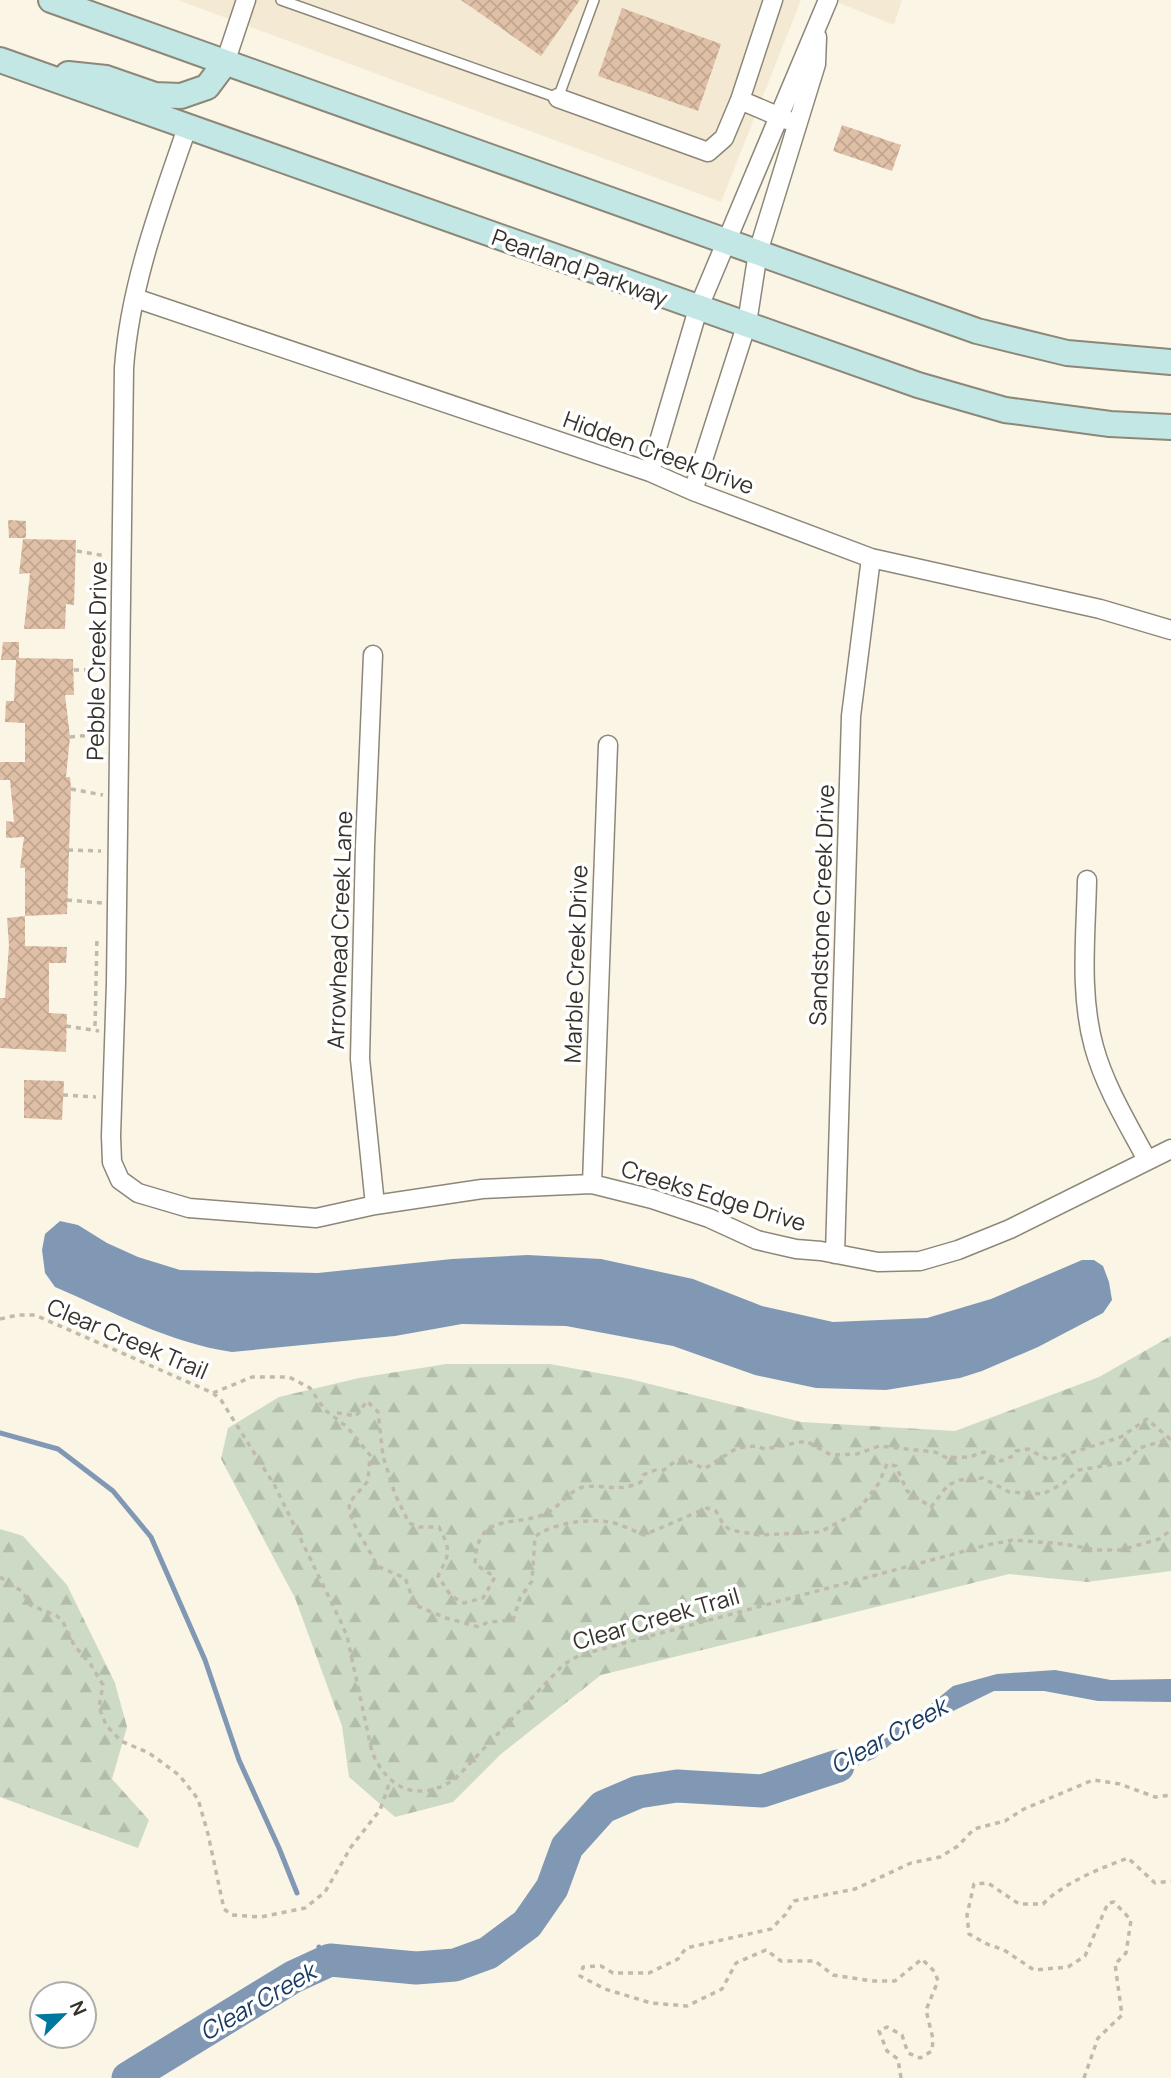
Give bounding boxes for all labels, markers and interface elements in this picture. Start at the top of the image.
street label: Pearland Parkway [488,220,672,314]
street label: Hidden Creek Drive [559,403,759,501]
street label: Pebble Creek Drive [78,561,114,761]
street label: Sandstone Creek Drive [801,784,841,1026]
street label: Arrowhead Creek Lane [319,810,359,1050]
street label: Marble Creek Drive [556,864,594,1064]
street label: Creeks Edge Drive [618,1152,810,1238]
street label: Clear Creek Trail [43,1290,213,1386]
street label: Clear Creek Trail [569,1579,743,1657]
water label: Clear Creek [824,1688,955,1781]
water label: Clear Creek [193,1953,324,2048]
north arrow [28,1980,98,2050]
text: N [64,1997,93,2020]

